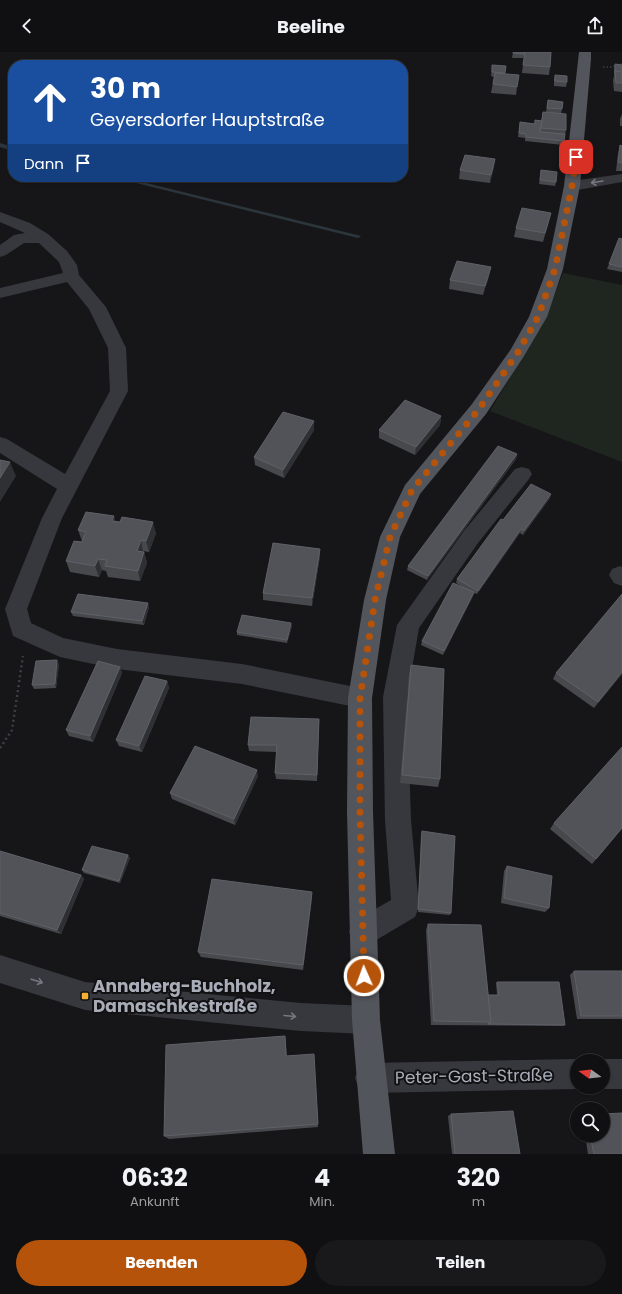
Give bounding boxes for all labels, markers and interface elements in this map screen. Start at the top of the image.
text: Beeline [277,14,345,39]
icon: back [16,15,38,37]
icon: share [584,15,606,37]
text: 30 m [90,69,161,108]
icon: ahead [24,76,76,128]
text: Geyersdorfer Hauptstraße [90,107,325,132]
pin [559,140,593,174]
icon: arrive [565,146,587,168]
icon: arrive [72,152,94,174]
text: Dann [24,153,64,174]
one-way arrow [591,178,604,186]
position arrow [343,955,385,997]
place label: Annaberg-Buchholz, Damaschkestraße [93,974,276,1018]
one-way arrow [30,978,43,985]
marker: Annaberg-Buchholz, Damaschkestraße [80,991,90,1001]
one-way arrow [283,1012,296,1020]
north arrow [570,1054,610,1094]
map controls [570,1054,610,1142]
street label: Peter-Gast-Straße [395,1063,553,1089]
button: search [570,1102,610,1142]
text: 06:32 [122,1161,188,1194]
text: 4 [314,1161,330,1194]
text: 320 [456,1161,500,1194]
text: Ankunft [130,1192,179,1211]
text: Min. [309,1192,335,1211]
text: m [472,1192,485,1211]
button: Beenden [16,1240,307,1286]
button: Teilen [315,1240,606,1286]

